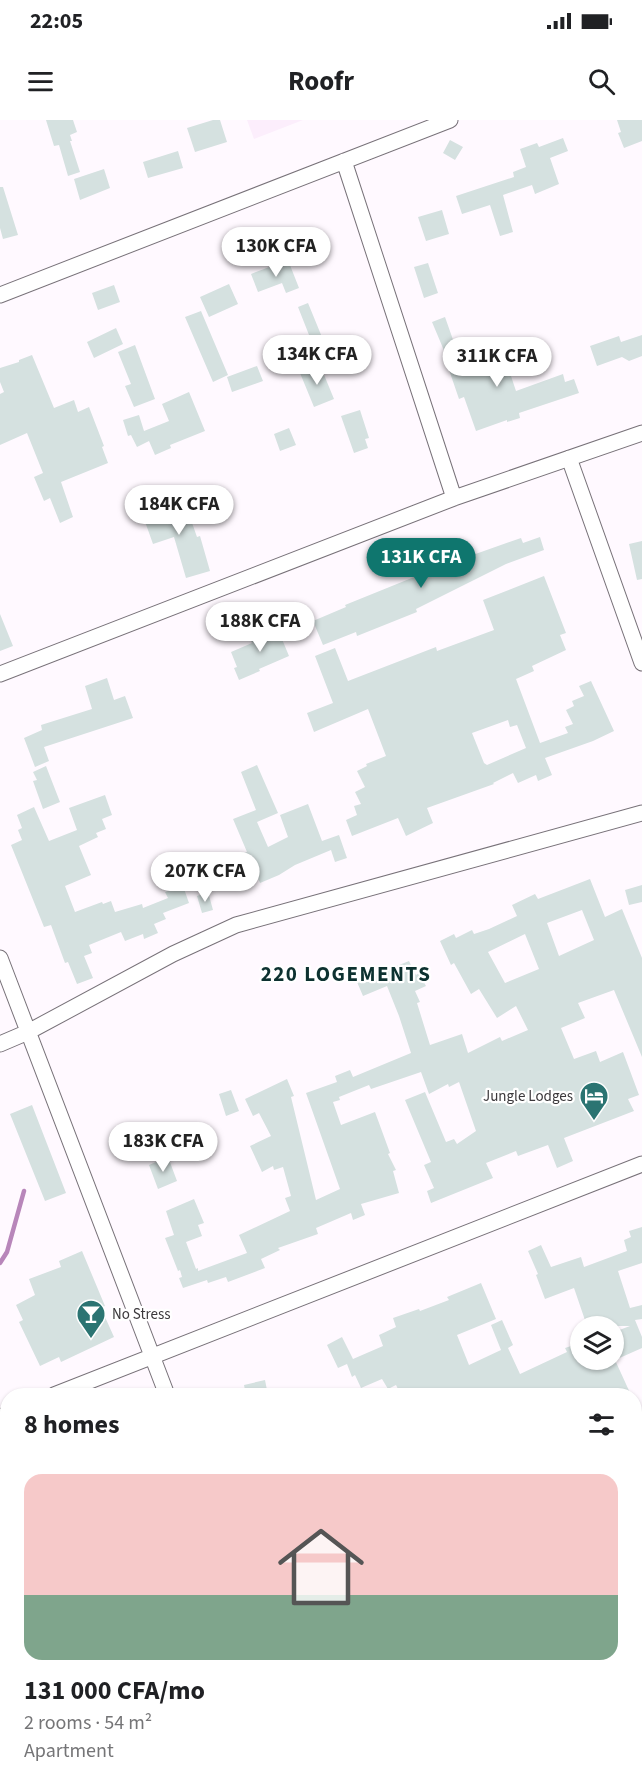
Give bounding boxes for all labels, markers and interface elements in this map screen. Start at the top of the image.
text: 22:05 [30,5,83,37]
text: Roofr [288,62,354,101]
icon: menu [24,65,57,98]
icon: search [585,65,618,98]
pin: 130K CFA [214,227,338,278]
text: 130K CFA [236,232,316,260]
pin: 134K CFA [255,335,379,386]
pin: 311K CFA [435,337,559,388]
text: 134K CFA [277,340,357,368]
text: 311K CFA [457,342,537,370]
pin: 184K CFA [117,485,241,536]
text: 184K CFA [139,490,219,518]
pin: 131K CFA [359,538,483,589]
text: 131K CFA [381,543,461,571]
pin: 188K CFA [198,602,322,653]
text: 188K CFA [220,607,300,635]
pin: 207K CFA [143,852,267,903]
text: 207K CFA [165,857,245,885]
district label: 220 LOGEMENTS [261,959,431,989]
hotel icon: Jungle Lodges [578,1080,610,1122]
place label: Jungle Lodges [483,1086,573,1107]
pin: 183K CFA [101,1122,225,1173]
text: 183K CFA [123,1127,203,1155]
bar icon: No Stress [75,1298,107,1340]
place label: No Stress [112,1304,171,1325]
map controls [570,1316,624,1370]
button: layers [570,1316,624,1370]
text: 8 homes [24,1406,119,1443]
icon: filters [585,1408,618,1441]
icon: home [267,1513,375,1621]
text: 131 000 CFA/mo [24,1672,205,1709]
text: 2 rooms · 54 m² [24,1709,152,1737]
text: Apartment [24,1737,114,1765]

